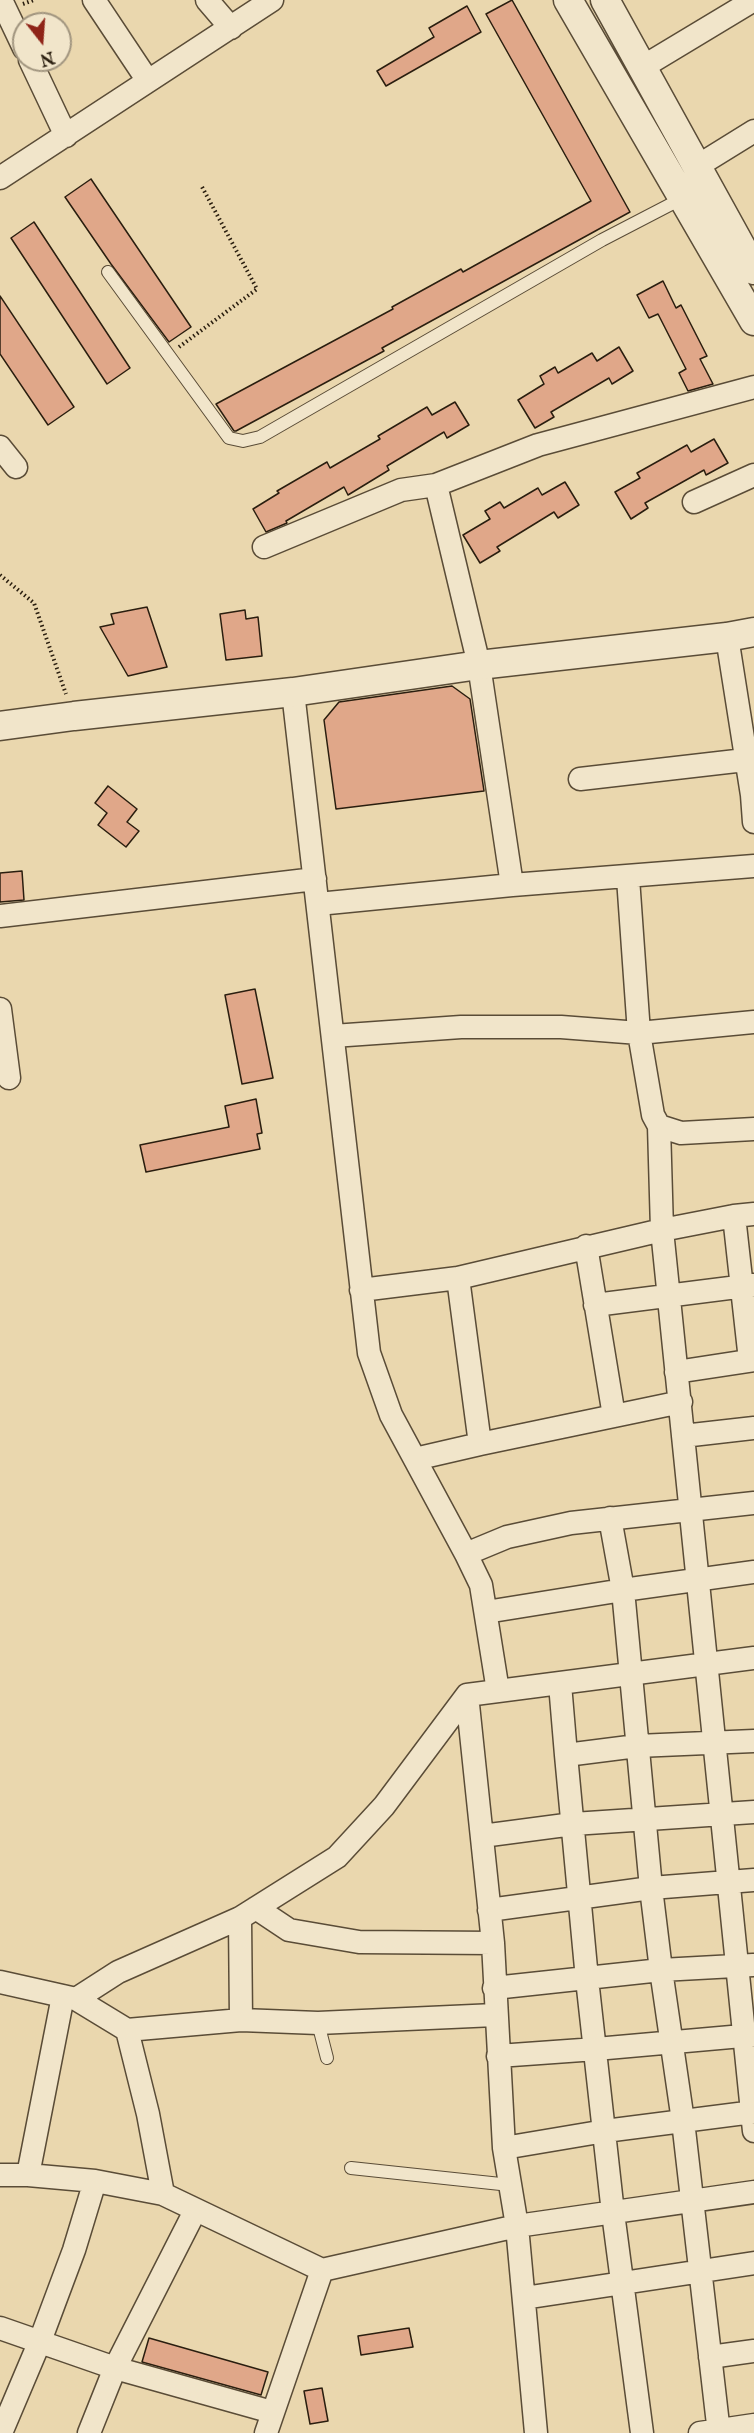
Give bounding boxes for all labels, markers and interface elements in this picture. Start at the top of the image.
north arrow [12,12,72,72]
text: N [37,46,56,69]

